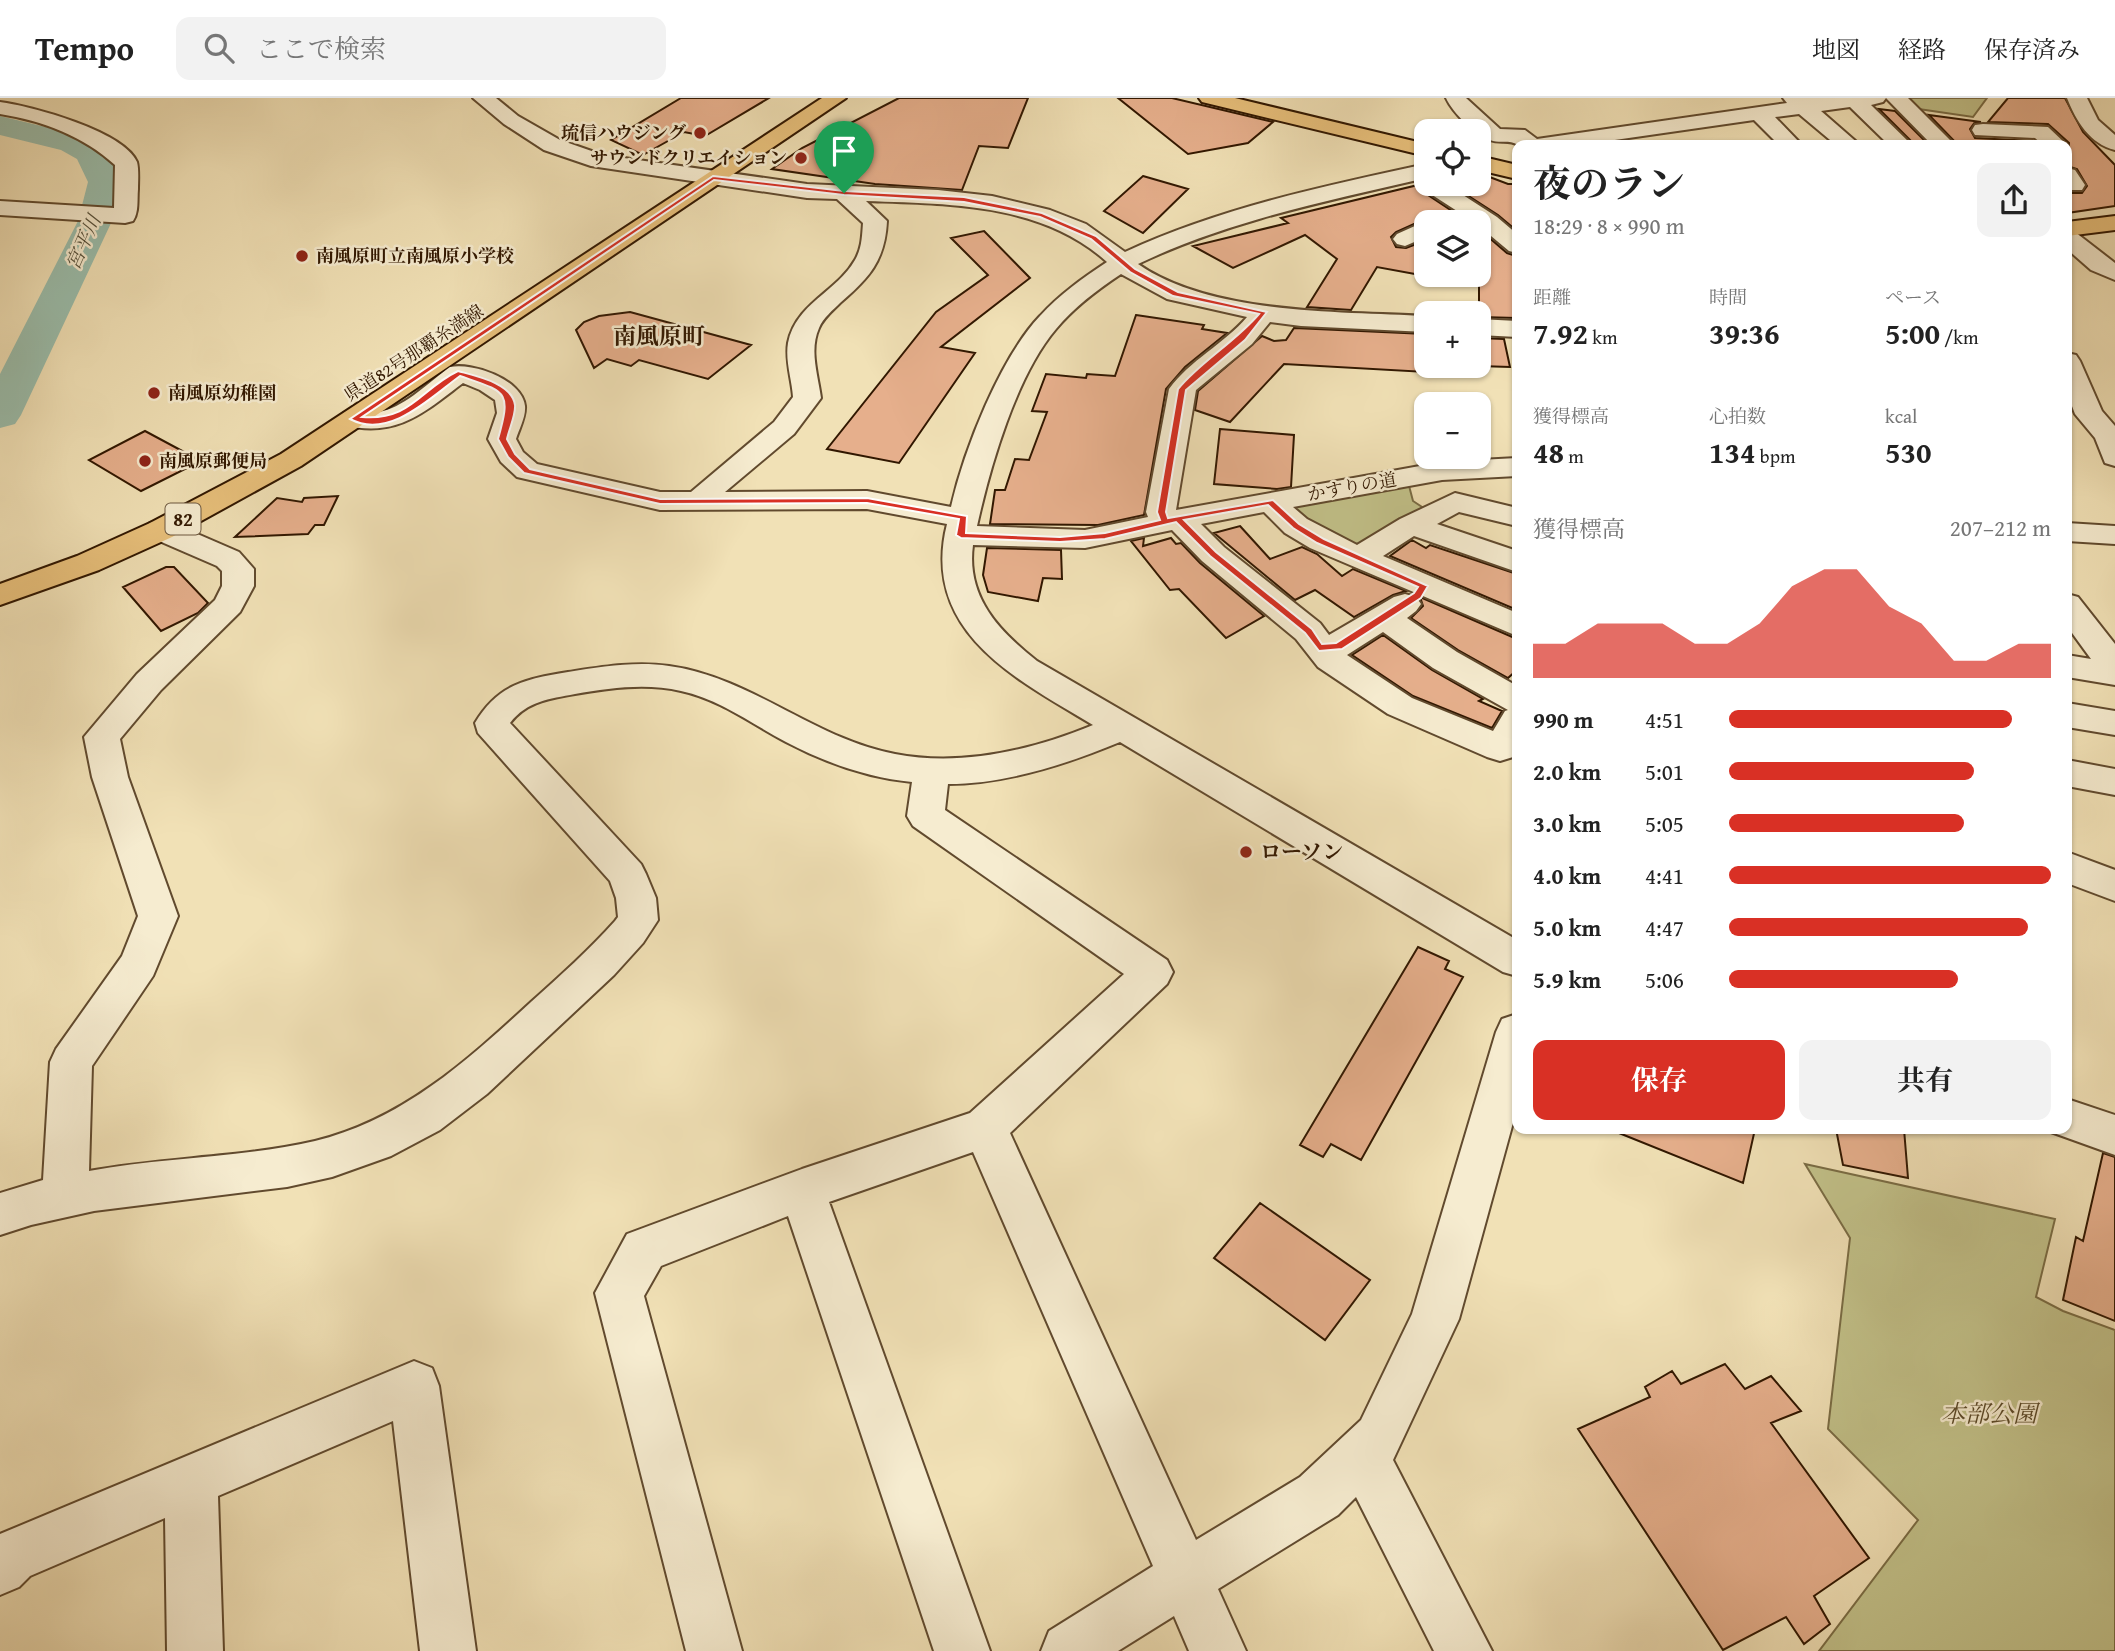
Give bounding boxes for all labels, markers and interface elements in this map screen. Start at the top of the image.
search box [176,17,666,80]
text: Tempo [35,24,134,72]
icon: search [200,29,238,67]
text: ここで検索 [256,29,386,68]
text: 地図 [1812,32,1860,67]
text: 経路 [1898,32,1946,67]
text: 保存済み [1984,32,2080,67]
place label: 琉信ハウジング [561,119,686,146]
map controls [1414,119,1491,469]
button: locate [1414,119,1491,196]
pin [814,121,874,193]
marker: 琉信ハウジング [692,125,708,141]
icon: arrive [825,132,863,170]
place label: サウンドクリエイション [590,144,787,171]
marker: サウンドクリエイション [793,150,809,166]
text: 夜のラン [1533,155,1685,211]
button: share [1977,163,2051,237]
water label: 宮平川 [59,208,108,274]
text: 18:29 · 8 × 990 m [1533,209,1685,242]
button: layers [1414,210,1491,287]
place label: 南風原町立南風原小学校 [316,242,514,269]
marker: 南風原町立南風原小学校 [294,248,310,264]
text: 距離 [1533,283,1571,311]
text: 時間 [1709,283,1747,311]
text: ペース [1885,283,1941,311]
street label: 県道82号那覇糸満線 [339,297,489,408]
button: + [1414,301,1491,378]
text: 7.92 [1533,311,1588,355]
text: 39:36 [1709,311,1780,355]
text: 5:00 [1885,311,1940,355]
district label: 南風原町 [613,319,705,352]
text: km [1588,323,1617,351]
text: /km [1940,323,1978,351]
place label: 南風原幼稚園 [168,379,276,406]
marker: 南風原幼稚園 [146,385,162,401]
button: − [1414,392,1491,469]
text: 獲得標高 [1533,402,1609,430]
text: 心拍数 [1709,402,1766,430]
text: kcal [1885,402,1917,430]
text: 48 [1533,430,1564,474]
text: 134 [1709,430,1756,474]
text: 530 [1885,430,1932,474]
text: m [1564,442,1584,470]
text: bpm [1756,442,1795,470]
place label: 南風原郵便局 [159,447,267,474]
marker: 南風原郵便局 [137,453,153,469]
street label: かすりの道 [1305,465,1399,508]
road number: 82 [166,504,200,534]
text: 207–212 m [1950,511,2051,544]
text: 獲得標高 [1533,512,1625,545]
text: 990 m [1533,703,1594,736]
text: 4:51 [1645,703,1684,736]
text: 2.0 km [1533,755,1601,788]
text: 5:01 [1645,755,1684,788]
text: 3.0 km [1533,807,1601,840]
text: 5:05 [1645,807,1684,840]
place label: ローソン [1260,836,1343,867]
marker: ローソン [1238,844,1254,860]
text: 4.0 km [1533,859,1601,892]
text: 4:41 [1645,859,1684,892]
text: 5.0 km [1533,911,1601,944]
text: 4:47 [1645,911,1684,944]
text: 5.9 km [1533,963,1601,996]
text: 5:06 [1645,963,1684,996]
button: 保存 [1533,1040,1785,1120]
button: 共有 [1799,1040,2051,1120]
park label: 本部公園 [1941,1396,2041,1431]

